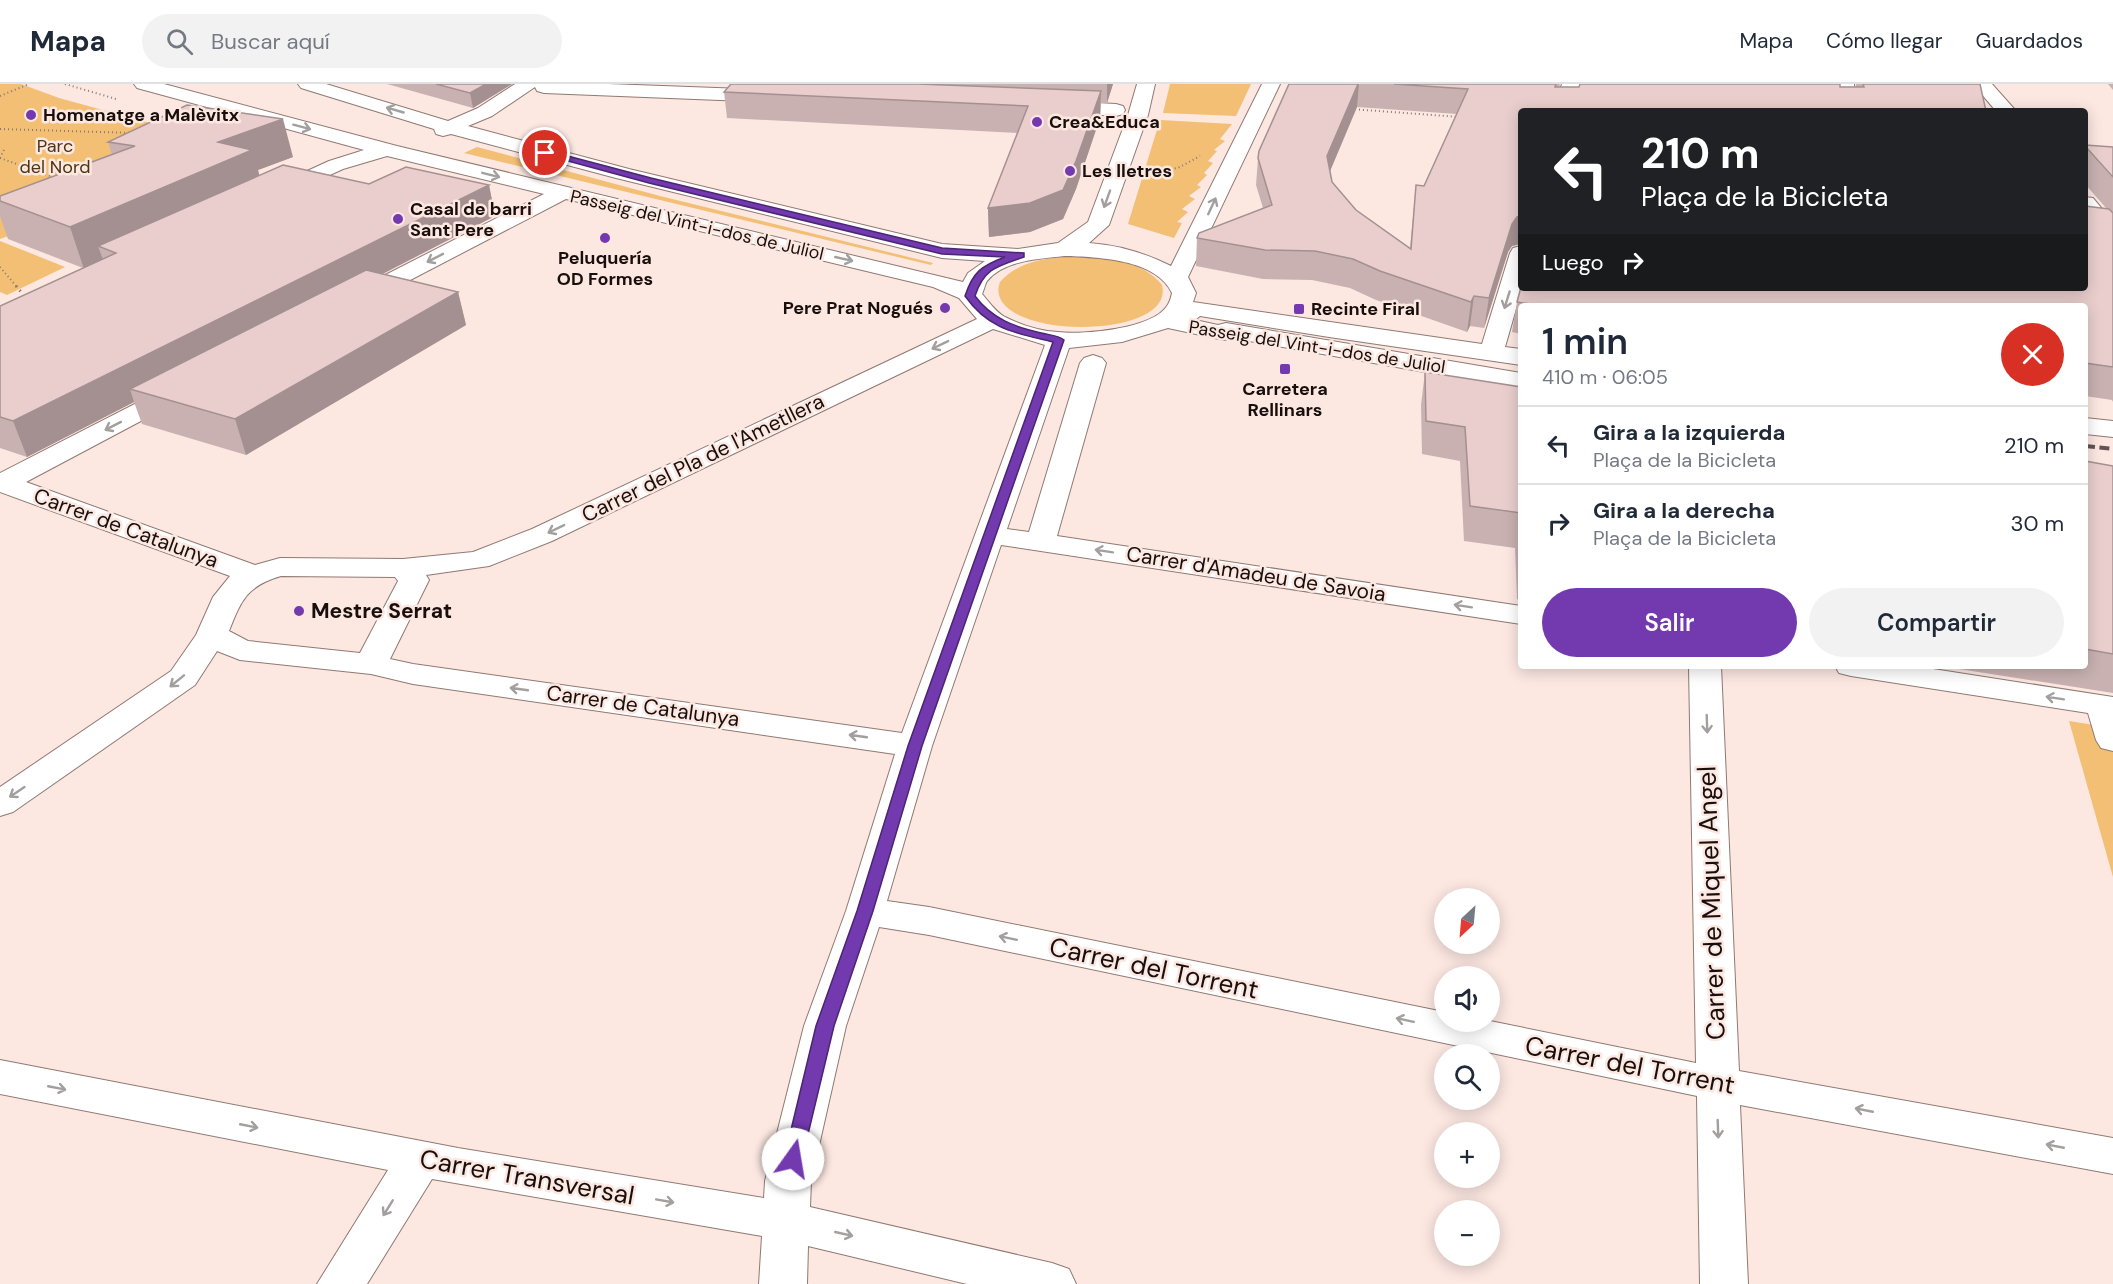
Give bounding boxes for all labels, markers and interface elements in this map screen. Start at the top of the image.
search box [142,14,562,68]
text: Mapa [30,23,106,60]
icon: search [163,25,196,58]
text: Buscar aquí [211,27,330,56]
text: Mapa [1739,27,1793,55]
text: Cómo llegar [1826,27,1943,55]
text: Guardados [1976,27,2083,55]
place label: Homenatge a Malèvitx [43,103,239,127]
one-way arrow [386,104,405,115]
marker: Homenatge a Malèvitx [24,108,38,122]
place label: Crea&Educa [1049,110,1160,134]
marker: Crea&Educa [1030,115,1044,129]
one-way arrow [292,122,311,133]
text: 210 m [1641,126,1759,181]
pin [519,127,570,178]
icon: left [1542,132,1620,210]
park label: Parc del Nord [19,134,91,179]
icon: arrive [528,136,561,169]
place label: Les lletres [1082,159,1172,183]
marker: Les lletres [1063,164,1077,178]
one-way arrow [481,170,500,182]
text: Plaça de la Bicicleta [1641,179,1888,214]
street label: Passeig del Vint-i-dos de Juliol [568,184,826,266]
one-way arrow [1101,189,1112,208]
place label: Casal de barri Sant Pere [410,197,532,242]
one-way arrow [1207,198,1219,216]
marker: Casal de barri Sant Pere [391,212,405,226]
marker: Peluquería OD Formes [598,231,612,245]
place label: Peluquería OD Formes [557,246,653,291]
icon: right [1616,246,1649,279]
text: Luego [1542,248,1604,277]
one-way arrow [427,253,445,264]
one-way arrow [834,254,853,265]
one-way arrow [1501,290,1512,309]
place label: Pere Prat Nogués [783,296,933,320]
place label: Recinte Firal [1311,297,1420,321]
marker: Pere Prat Nogués [938,301,952,315]
marker: Recinte Firal [1292,302,1306,316]
street label: Passeig del Vint-i-dos de Juliol [1187,315,1447,379]
text: 1 min [1542,318,1628,365]
button: close [2001,323,2064,386]
one-way arrow [932,339,950,351]
marker: Carretera Rellinars [1278,362,1292,376]
text: 410 m · 06:05 [1542,364,1668,390]
place label: Carretera Rellinars [1242,377,1328,422]
street label: Carrer del Pla de l'Ametllera [577,387,829,529]
text: Gira a la izquierda [1593,418,1785,447]
one-way arrow [105,420,123,432]
icon: left [1542,429,1575,462]
text: 210 m [2004,431,2064,460]
text: Plaça de la Bicicleta [1593,447,1776,473]
street label: Carrer de Catalunya [30,482,222,574]
text: Gira a la derecha [1593,496,1775,525]
icon: right [1542,507,1575,540]
text: 30 m [2010,509,2064,538]
one-way arrow [548,523,566,535]
text: Plaça de la Bicicleta [1593,525,1776,551]
street label: Carrer d'Amadeu de Savoia [1124,540,1388,608]
one-way arrow [1095,545,1115,556]
button: Salir [1542,588,1797,657]
button: Compartir [1809,588,2064,657]
place label: Mestre Serrat [311,597,452,625]
one-way arrow [1454,600,1474,611]
marker: Mestre Serrat [292,604,306,618]
one-way arrow [169,675,185,688]
street label: Carrer de Catalunya [545,679,741,733]
one-way arrow [509,684,529,695]
one-way arrow [2046,692,2066,703]
one-way arrow [1701,714,1712,734]
one-way arrow [848,731,868,742]
street label: Carrer de Miquel Angel [1689,765,1733,1041]
one-way arrow [9,786,26,798]
north arrow [1434,888,1500,954]
map controls [1434,888,1500,1266]
street label: Carrer del Torrent [1046,929,1262,1007]
one-way arrow [999,932,1018,943]
button: sound [1434,966,1500,1032]
one-way arrow [1395,1014,1415,1025]
street label: Carrer del Torrent [1522,1028,1738,1102]
button: search [1434,1044,1500,1110]
one-way arrow [47,1083,67,1094]
one-way arrow [1855,1104,1874,1115]
one-way arrow [1713,1119,1724,1139]
one-way arrow [238,1121,258,1132]
button: + [1434,1122,1500,1188]
position arrow [761,1127,825,1191]
one-way arrow [2046,1140,2066,1151]
street label: Carrer Transversal [417,1141,637,1213]
one-way arrow [654,1196,674,1207]
one-way arrow [381,1199,393,1216]
button: − [1434,1200,1500,1266]
one-way arrow [834,1229,853,1241]

